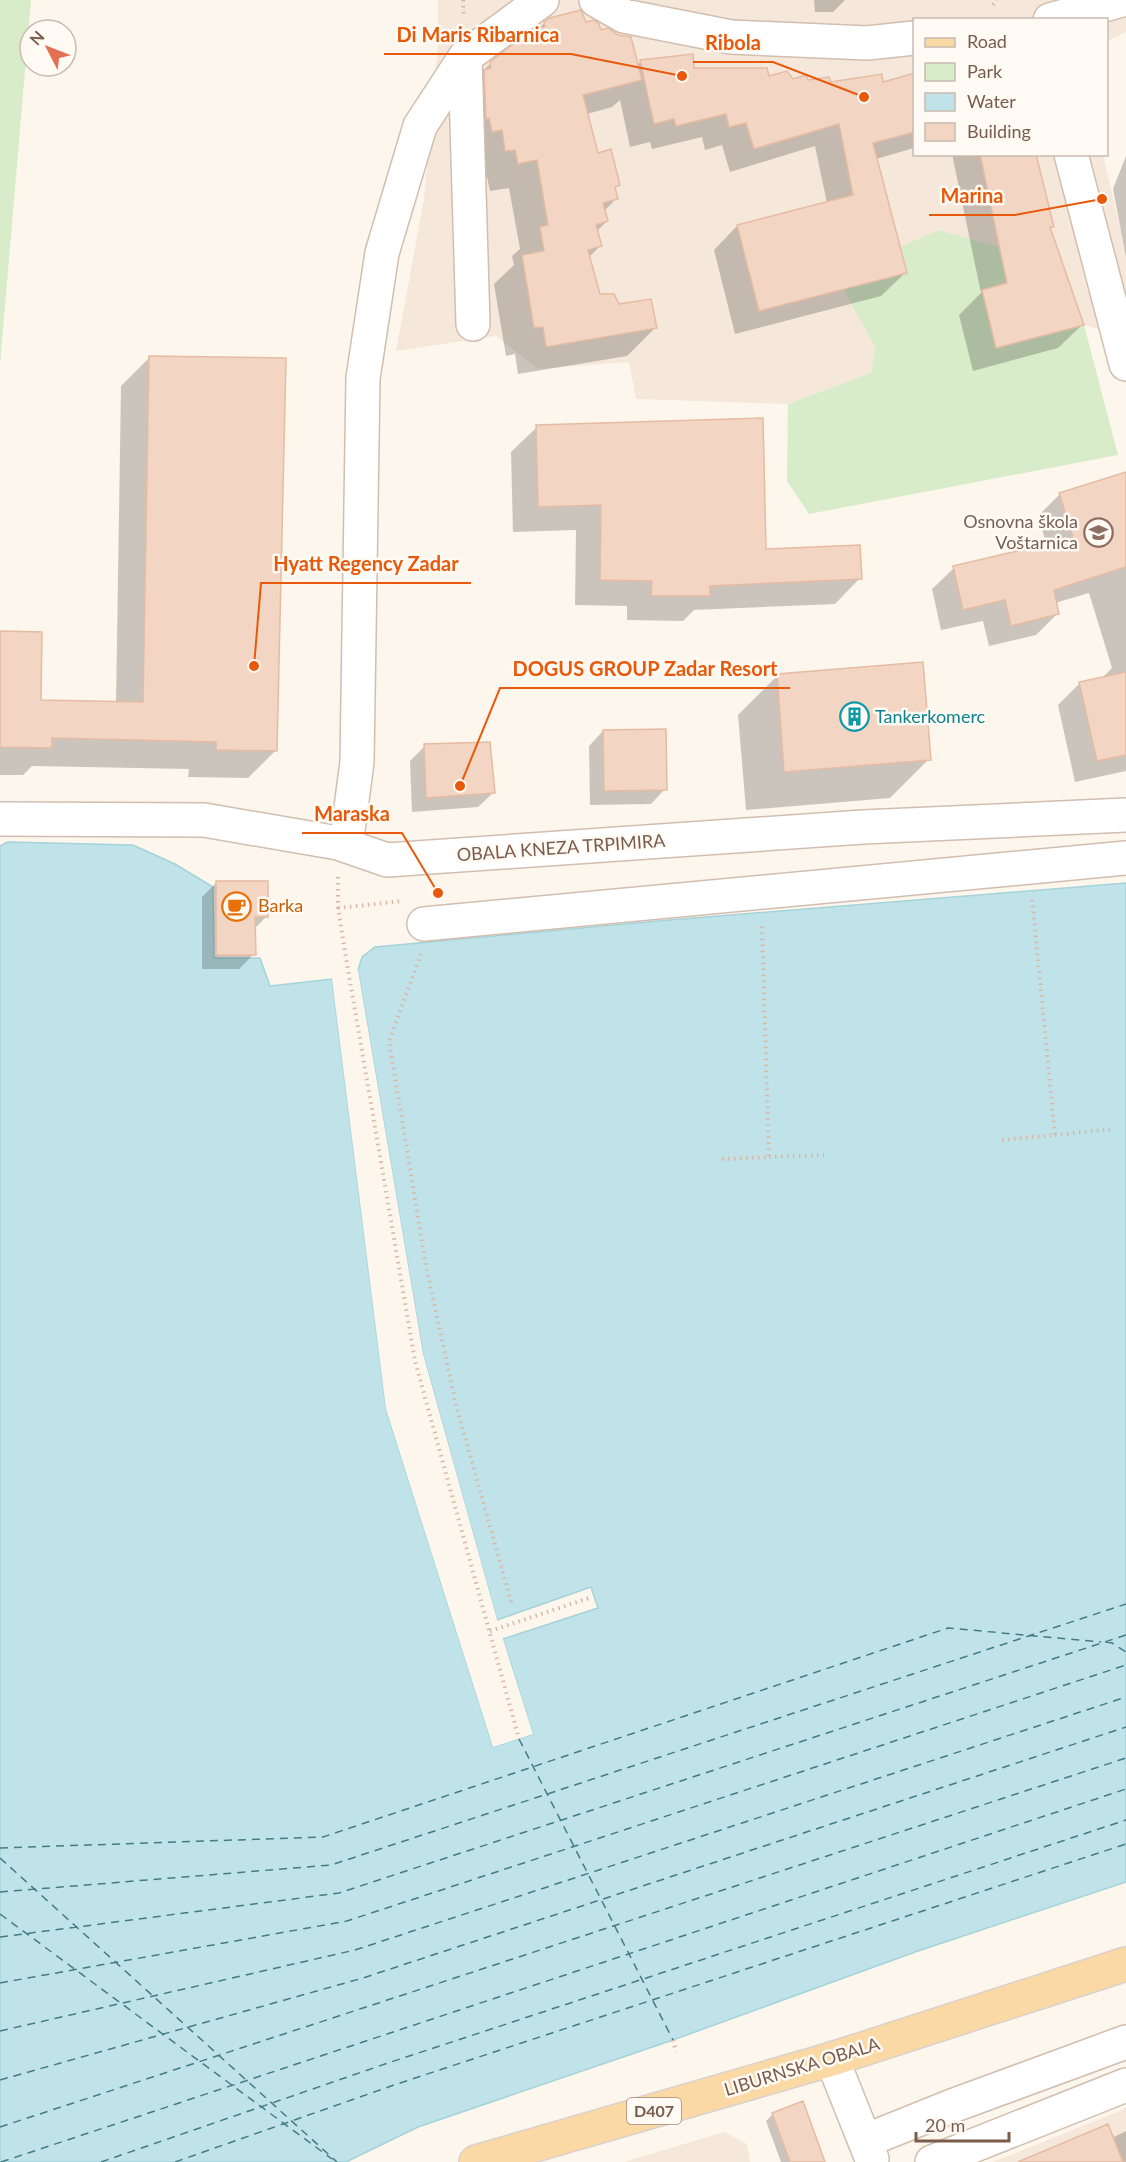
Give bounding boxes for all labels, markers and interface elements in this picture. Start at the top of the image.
callout: Di Maris Ribarnica [384,16,571,54]
north arrow [18,18,78,78]
legend [913,18,1108,156]
text: Di Maris Ribarnica [397,22,559,46]
callout: Ribola [693,24,773,62]
text: N [25,27,48,49]
text: Ribola [705,30,761,54]
text: Road [967,30,1007,52]
text: Park [967,60,1003,82]
text: Water [967,90,1016,112]
text: Building [967,120,1031,142]
callout: Marina [929,177,1015,215]
text: Marina [941,183,1003,207]
place label: Osnovna škola Voštarnica [963,510,1078,553]
school or university icon: Osnovna škola Voštarnica [1083,516,1115,548]
callout: Hyatt Regency Zadar [261,545,471,583]
text: Hyatt Regency Zadar [273,551,459,575]
callout: DOGUS GROUP Zadar Resort [500,650,790,688]
text: DOGUS GROUP Zadar Resort [512,656,778,680]
building icon: Tankerkomerc [838,701,870,733]
place label: Tankerkomerc [875,705,986,727]
callout: Maraska [302,795,402,833]
text: Maraska [314,801,390,825]
street label: OBALA KNEZA TRPIMIRA [456,829,667,865]
cafe icon: Barka [221,890,253,922]
place label: Barka [258,894,303,916]
street label: LIBURNSKA OBALA [721,2032,883,2100]
road number: D407 [627,2098,681,2124]
scale bar [916,2105,1009,2143]
text: 20 m [925,2114,965,2136]

